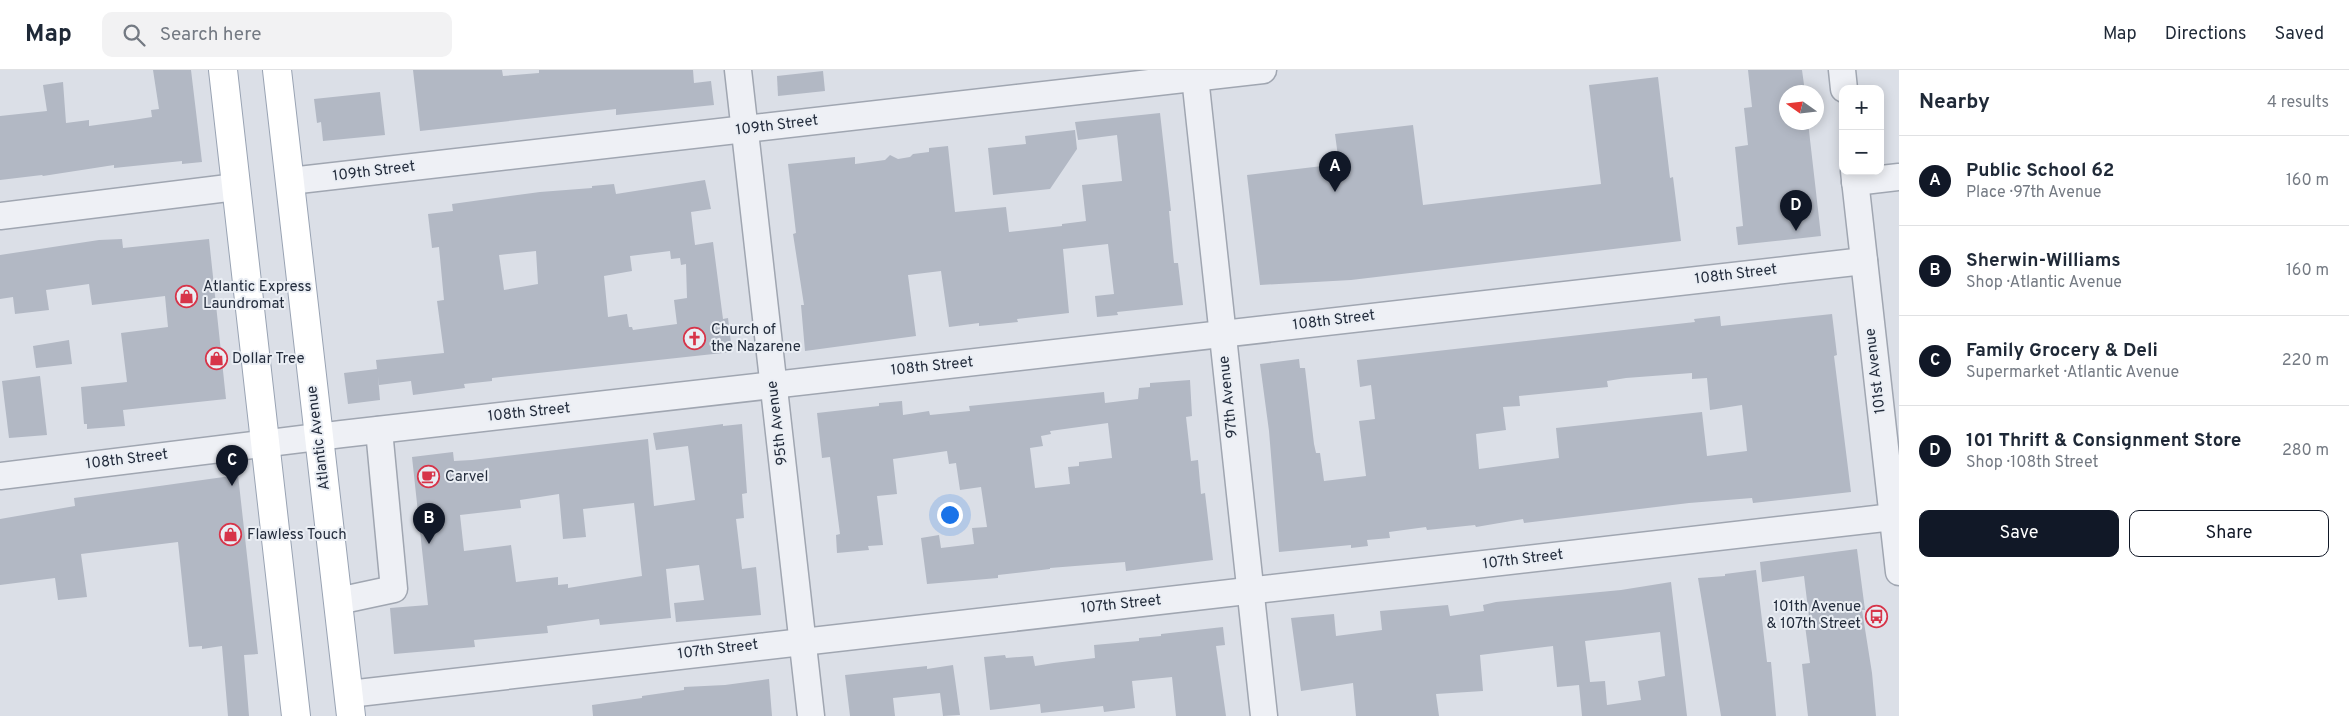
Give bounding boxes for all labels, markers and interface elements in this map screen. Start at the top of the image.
search box [102,12,452,57]
text: Map [25,20,72,50]
icon: search [120,21,148,49]
text: Search here [160,23,261,47]
text: Map [2103,23,2137,46]
text: Directions [2165,23,2247,46]
text: Saved [2275,23,2324,46]
north arrow [1779,85,1824,130]
map controls [1839,85,1884,175]
button: + [1839,85,1884,130]
text: Nearby [1919,89,1990,116]
text: 4 results [2267,93,2329,113]
street label: 109th Street [735,112,819,140]
button: − [1839,130,1884,175]
pin: A [1319,151,1351,192]
street label: 109th Street [332,158,416,186]
text: Public School 62 [1966,159,2114,183]
text: A [1929,171,1941,191]
text: 160 m [2286,171,2329,191]
text: Place · 97th Avenue [1966,183,2101,203]
pin: D [1780,190,1812,231]
text: Sherwin-Williams [1966,249,2121,273]
street label: 108th Street [1694,261,1778,289]
text: B [1929,261,1941,281]
text: 160 m [2286,261,2329,281]
text: Shop · Atlantic Avenue [1966,273,2122,293]
place label: Atlantic Express Laundromat [203,278,312,314]
shop icon: Atlantic Express Laundromat [175,284,199,308]
street label: 108th Street [1292,307,1376,335]
place label: Church of the Nazarene [711,321,801,357]
church icon: Church of the Nazarene [683,327,707,351]
street label: 101st Avenue [1861,327,1891,415]
text: Family Grocery & Deli [1966,339,2158,363]
shop icon: Dollar Tree [204,347,228,371]
place label: Dollar Tree [232,350,304,369]
text: C [1930,351,1940,371]
text: 220 m [2282,351,2329,371]
street label: 108th Street [890,353,974,381]
street label: 97th Avenue [1215,355,1243,439]
text: Supermarket · Atlantic Avenue [1966,363,2179,383]
street label: 95th Avenue [763,380,793,466]
street label: Atlantic Avenue [303,385,335,491]
street label: 108th Street [487,399,571,427]
text: 101 Thrift & Consignment Store [1966,429,2241,453]
text: D [1929,441,1941,461]
text: 280 m [2282,441,2329,461]
pin: C [216,445,248,486]
street label: 108th Street [85,446,169,474]
text: Shop · 108th Street [1966,453,2099,473]
cafe icon: Carvel [417,465,441,489]
place label: Carvel [445,468,488,487]
your location [937,502,963,528]
pin: B [413,503,445,544]
button: Save [1919,510,2119,557]
button: Share [2129,510,2329,557]
shop icon: Flawless Touch [219,523,243,547]
place label: Flawless Touch [247,526,347,545]
street label: 107th Street [1482,546,1564,574]
street label: 107th Street [1080,591,1162,619]
place label: 101th Avenue & 107th Street [1767,598,1861,634]
bus stop icon: 101th Avenue & 107th Street [1865,604,1889,628]
street label: 107th Street [677,636,759,664]

